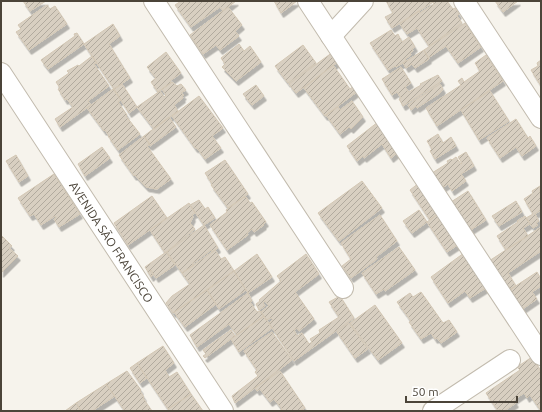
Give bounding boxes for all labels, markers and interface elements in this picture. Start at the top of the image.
street label: AVENIDA SÃO FRANCISCO [67,179,156,305]
scale bar [406,378,517,404]
text: 50 m [412,385,439,398]

